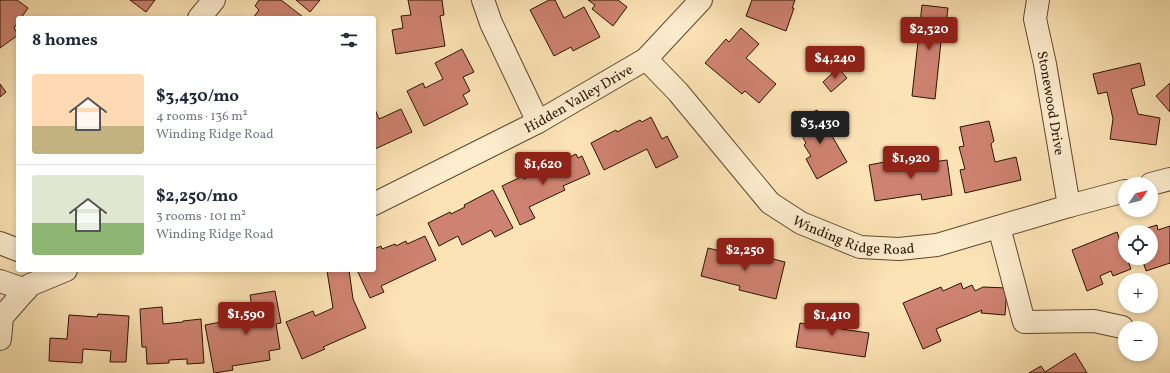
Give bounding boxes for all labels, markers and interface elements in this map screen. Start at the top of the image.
pin: $2,320 [896,17,962,51]
text: $2,320 [910,21,948,39]
text: 8 homes [32,29,98,52]
icon: filters [338,29,360,51]
pin: $4,240 [802,46,868,80]
text: $4,240 [814,50,856,68]
street label: Stonewood Drive [1031,50,1068,157]
street label: Hidden Valley Drive [521,61,637,138]
text: $3,430/mo [156,85,239,108]
icon: home [64,90,112,138]
text: 4 rooms · 136 m² [156,108,248,126]
pin: $3,430 [787,111,853,145]
text: $3,430 [800,115,840,133]
text: Winding Ridge Road [156,126,273,144]
pin: $1,920 [878,146,944,180]
text: $1,920 [892,150,930,168]
pin: $1,620 [510,152,576,186]
text: $1,620 [524,156,562,174]
north arrow [1118,177,1158,217]
map controls [1118,177,1158,361]
text: $2,250/mo [156,185,238,208]
icon: home [64,191,112,239]
text: 3 rooms · 101 m² [156,208,246,226]
street label: Winding Ridge Road [788,212,916,260]
button: locate [1118,225,1158,265]
text: Winding Ridge Road [156,226,273,244]
pin: $2,250 [712,238,778,272]
text: $2,250 [726,242,764,260]
button: + [1118,273,1158,313]
pin: $1,590 [213,302,279,336]
pin: $1,410 [799,303,865,337]
text: $1,590 [227,306,265,324]
text: $1,410 [813,307,851,325]
button: − [1118,321,1158,361]

